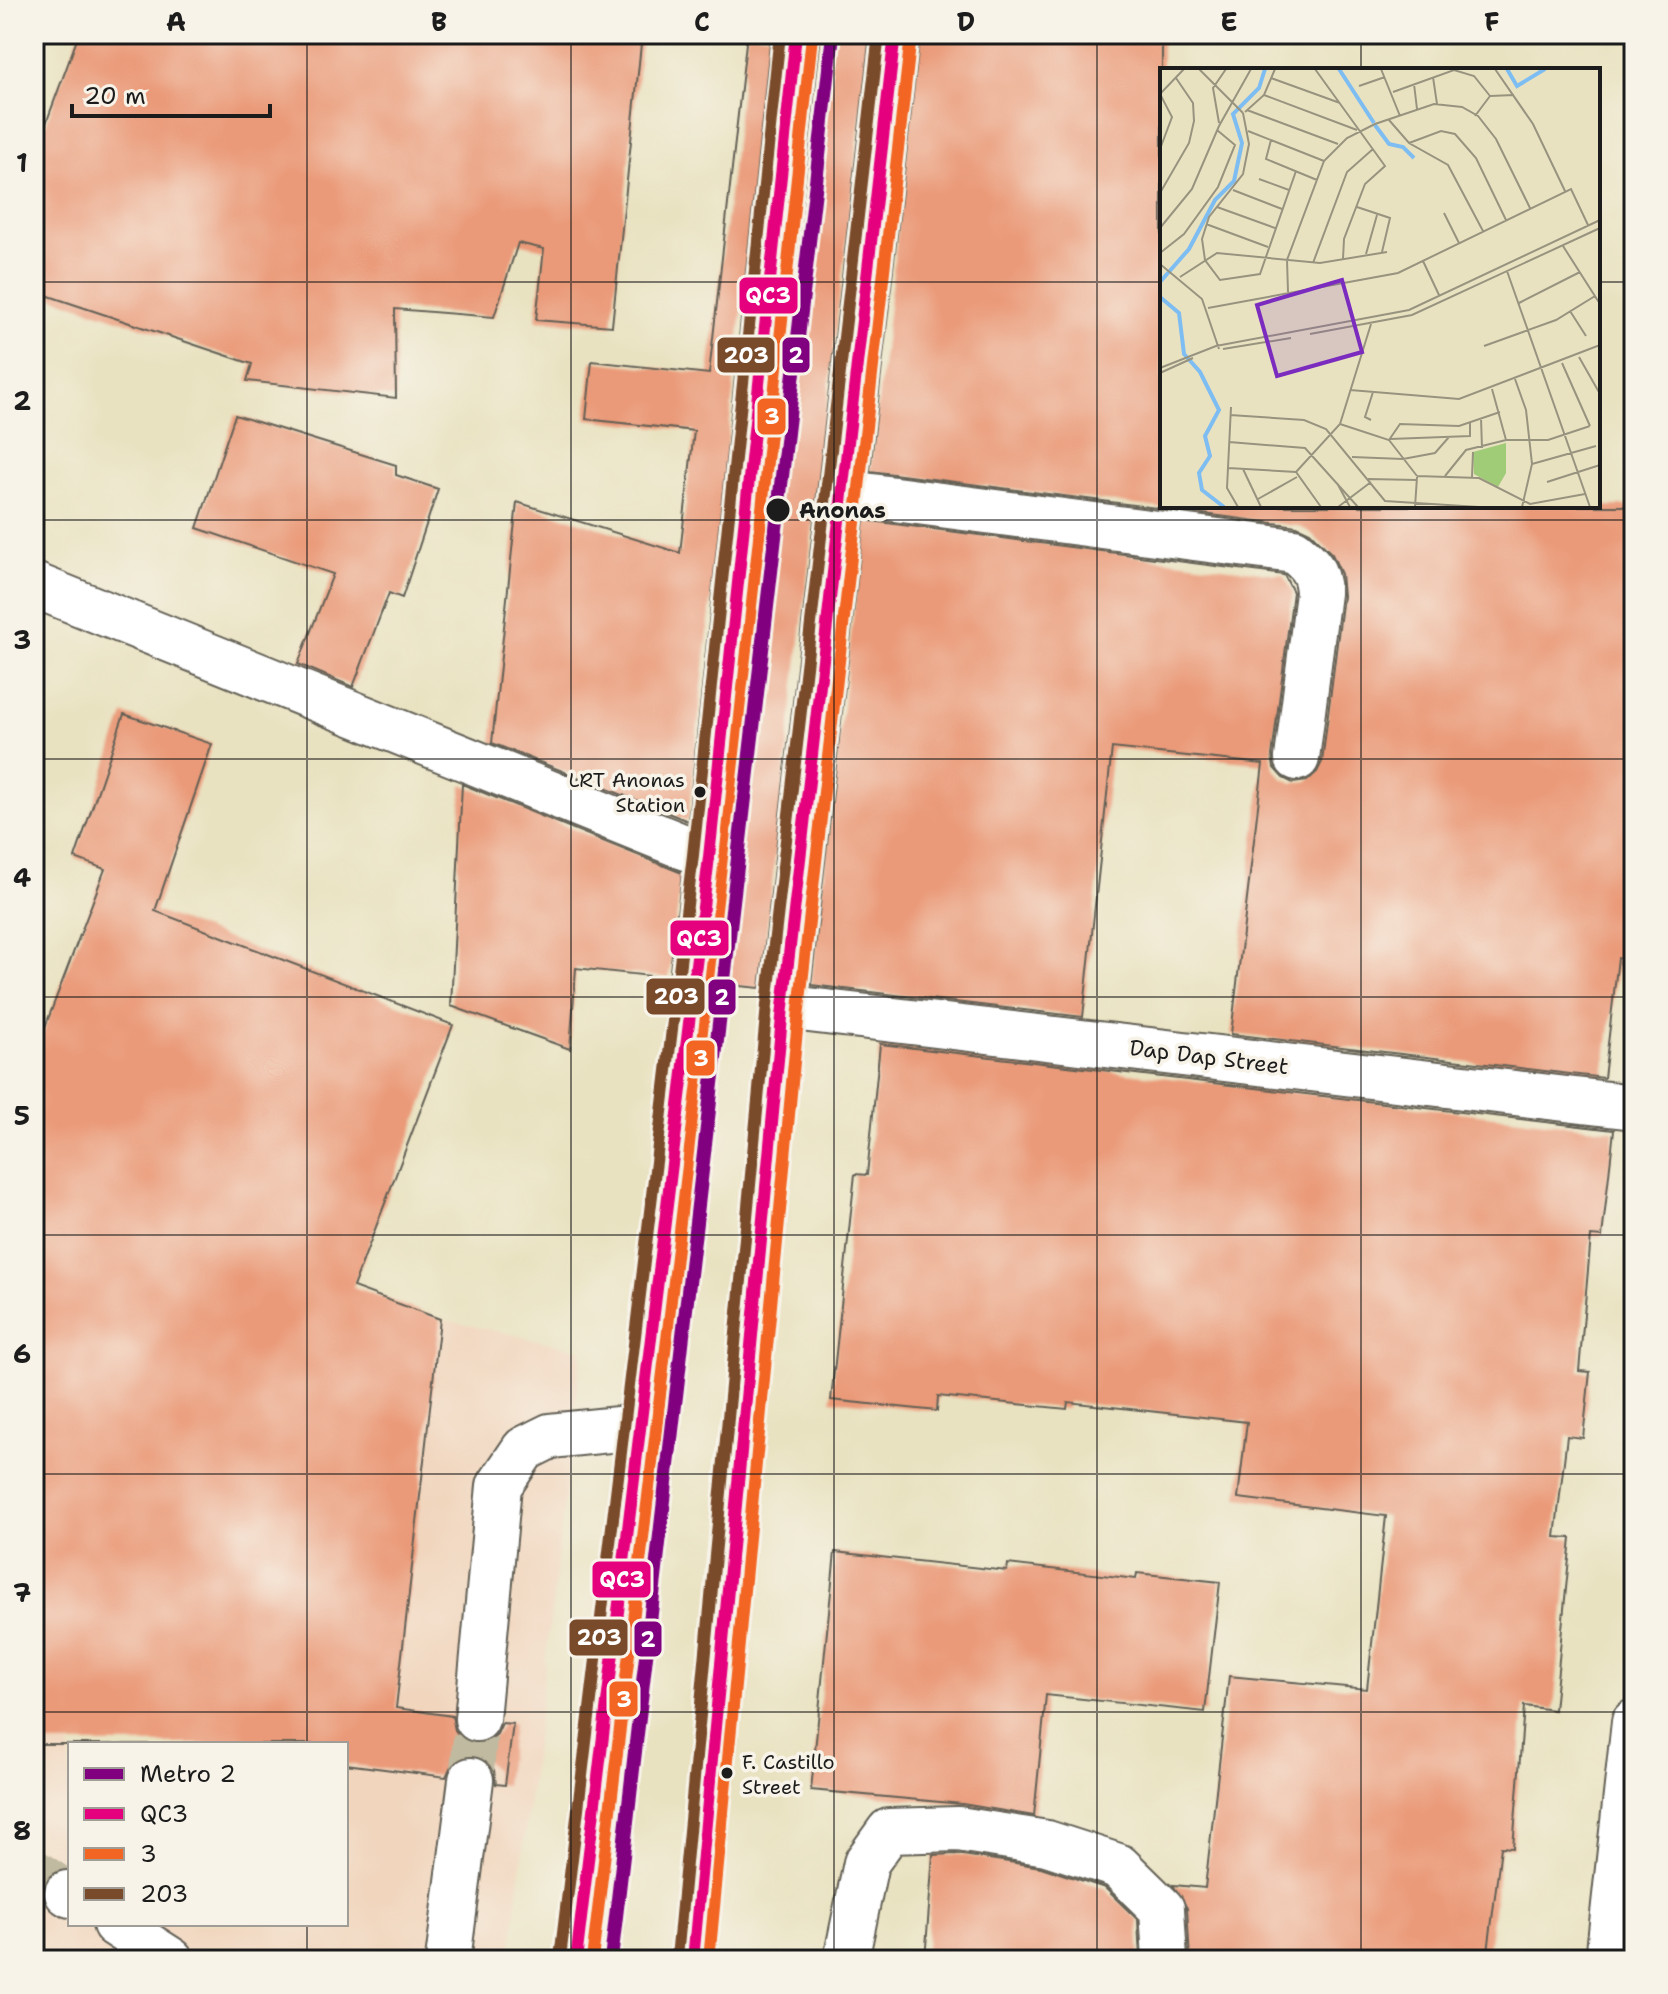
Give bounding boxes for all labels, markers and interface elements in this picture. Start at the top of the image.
text: A [166,4,186,39]
text: B [431,4,447,39]
text: C [694,4,710,39]
text: D [957,4,975,39]
text: E [1220,4,1238,39]
text: F [1484,4,1500,39]
scale bar [72,68,270,118]
inset map [1160,68,1600,508]
text: 20 m [84,80,146,112]
text: 1 [16,145,28,180]
line badge: QC3 [738,276,799,315]
text: QC3 [745,281,791,310]
line badge: 203 [716,336,776,374]
line badge: 2 [781,336,811,374]
text: 203 [723,341,769,370]
text: 2 [788,341,804,370]
text: 2 [13,383,31,418]
line badge: 3 [756,397,787,436]
text: 3 [764,402,780,431]
marker: Anonas [764,496,792,524]
place label: Anonas [799,496,886,525]
text: 3 [13,622,31,657]
place label: LRT Anonas Station [568,767,685,818]
marker: LRT Anonas Station [692,784,708,800]
text: 4 [13,860,31,895]
line badge: QC3 [669,919,730,957]
text: QC3 [676,924,722,953]
line badge: 203 [645,977,706,1016]
line badge: 2 [707,978,737,1016]
text: 203 [653,982,699,1011]
text: 2 [714,983,730,1012]
street label: Dap Dap Street [1128,1033,1290,1081]
line badge: 3 [685,1039,716,1077]
text: 3 [693,1044,709,1073]
text: 5 [14,1098,30,1133]
text: 6 [13,1336,31,1371]
line badge: QC3 [591,1560,652,1599]
text: QC3 [599,1565,645,1594]
text: 7 [13,1575,31,1610]
line badge: 203 [568,1618,629,1657]
line badge: 2 [633,1620,663,1658]
text: 203 [576,1623,622,1652]
text: 2 [640,1625,656,1654]
line badge: 3 [608,1680,639,1718]
text: 3 [616,1685,632,1714]
legend [68,1742,348,1926]
place label: F. Castillo Street [742,1749,835,1800]
text: Metro 2 [140,1758,236,1790]
marker: F. Castillo Street [719,1765,735,1781]
text: QC3 [140,1798,188,1830]
text: 8 [13,1813,31,1848]
text: 3 [140,1838,157,1870]
text: 203 [140,1878,188,1910]

